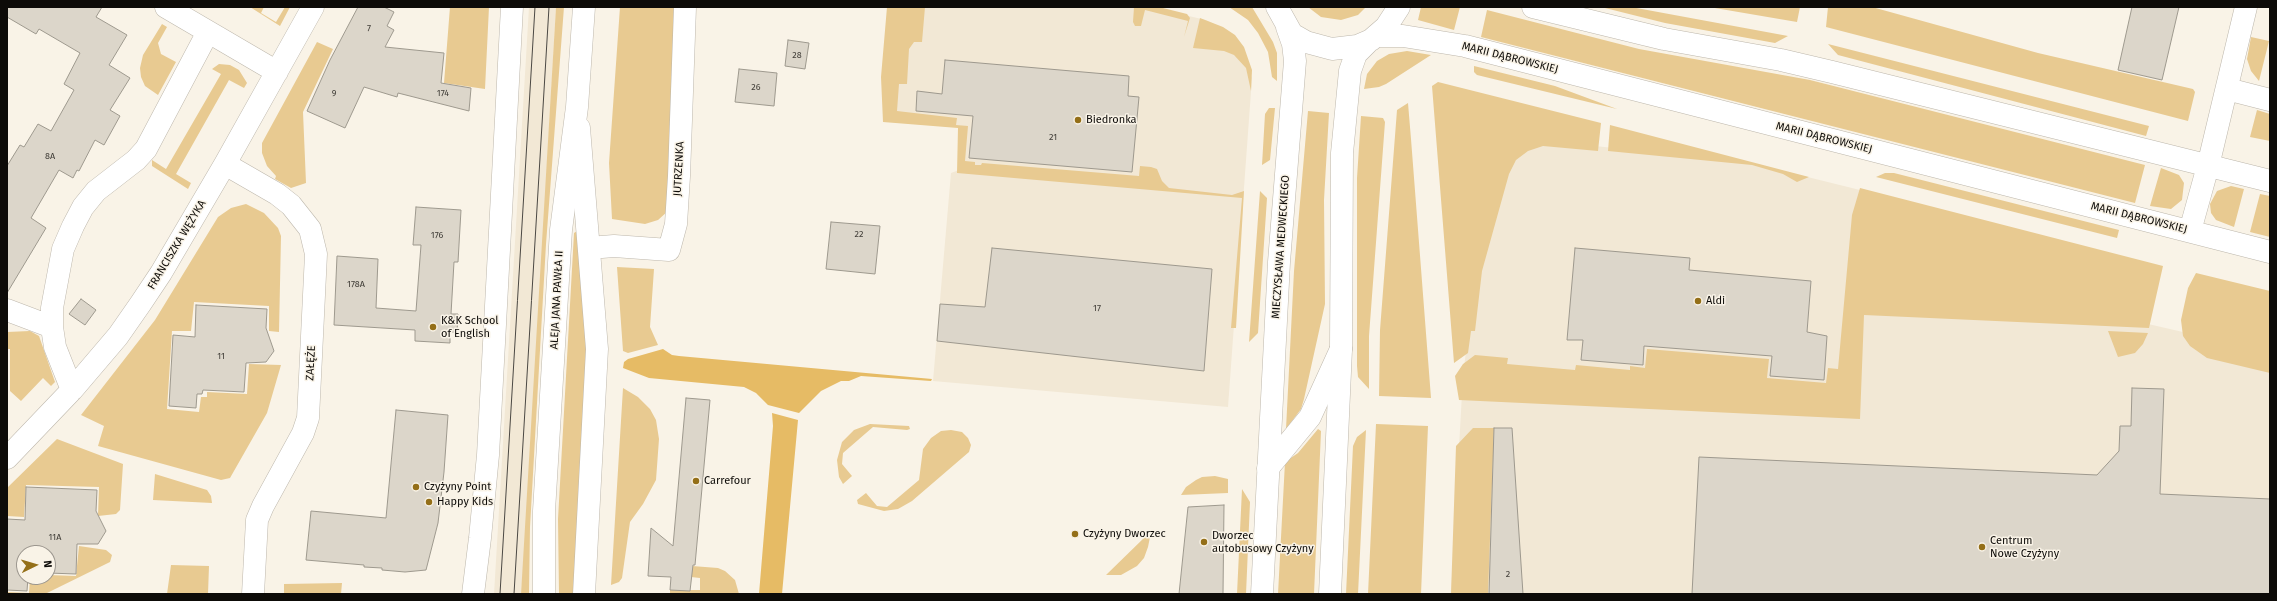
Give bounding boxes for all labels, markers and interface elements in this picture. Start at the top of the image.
house number: 7 [367,23,371,33]
street label: MARII DĄBROWSKIEJ [1460,40,1560,76]
house number: 28 [792,50,802,60]
house number: 26 [751,82,761,92]
house number: 9 [332,88,336,98]
house number: 174 [437,88,449,98]
place label: Biedronka [1086,113,1137,127]
marker: Biedronka [1073,115,1083,125]
street label: MARII DĄBROWSKIEJ [1774,120,1874,156]
house number: 21 [1049,132,1057,142]
street label: JUTRZENKA [671,141,687,197]
house number: 8A [45,151,55,161]
street label: MIECZYSŁAWA MEDWECKIEGO [1269,175,1293,319]
street label: FRANCISZKA WĘŻYKA [145,198,209,292]
street label: MARII DĄBROWSKIEJ [2089,200,2189,236]
house number: 22 [855,229,863,239]
house number: 176 [431,230,443,240]
street label: ALEJA JANA PAWŁA II [548,250,566,350]
house number: 178A [347,279,365,289]
place label: Aldi [1706,294,1725,308]
marker: Aldi [1693,296,1703,306]
house number: 17 [1093,303,1101,313]
place label: K&K School of English [441,314,499,340]
marker: K&K School of English [428,322,438,332]
street label: ZAŁĘŻE [303,345,319,381]
house number: 11 [217,351,225,361]
place label: Carrefour [704,474,751,488]
marker: Carrefour [691,476,701,486]
place label: Czyżyny Point [424,480,491,494]
marker: Czyżyny Point [411,482,421,492]
place label: Happy Kids [437,495,493,509]
marker: Happy Kids [424,497,434,507]
place label: Czyżyny Dworzec [1083,527,1166,541]
marker: Czyżyny Dworzec [1070,529,1080,539]
place label: Dworzec autobusowy Czyżyny [1212,529,1314,555]
house number: 11A [49,532,61,542]
place label: Centrum Nowe Czyżyny [1990,534,2059,560]
marker: Dworzec autobusowy Czyżyny [1199,537,1209,547]
marker: Centrum Nowe Czyżyny [1977,542,1987,552]
north arrow [16,545,56,585]
text: N [41,560,54,568]
house number: 2 [1506,569,1510,579]

